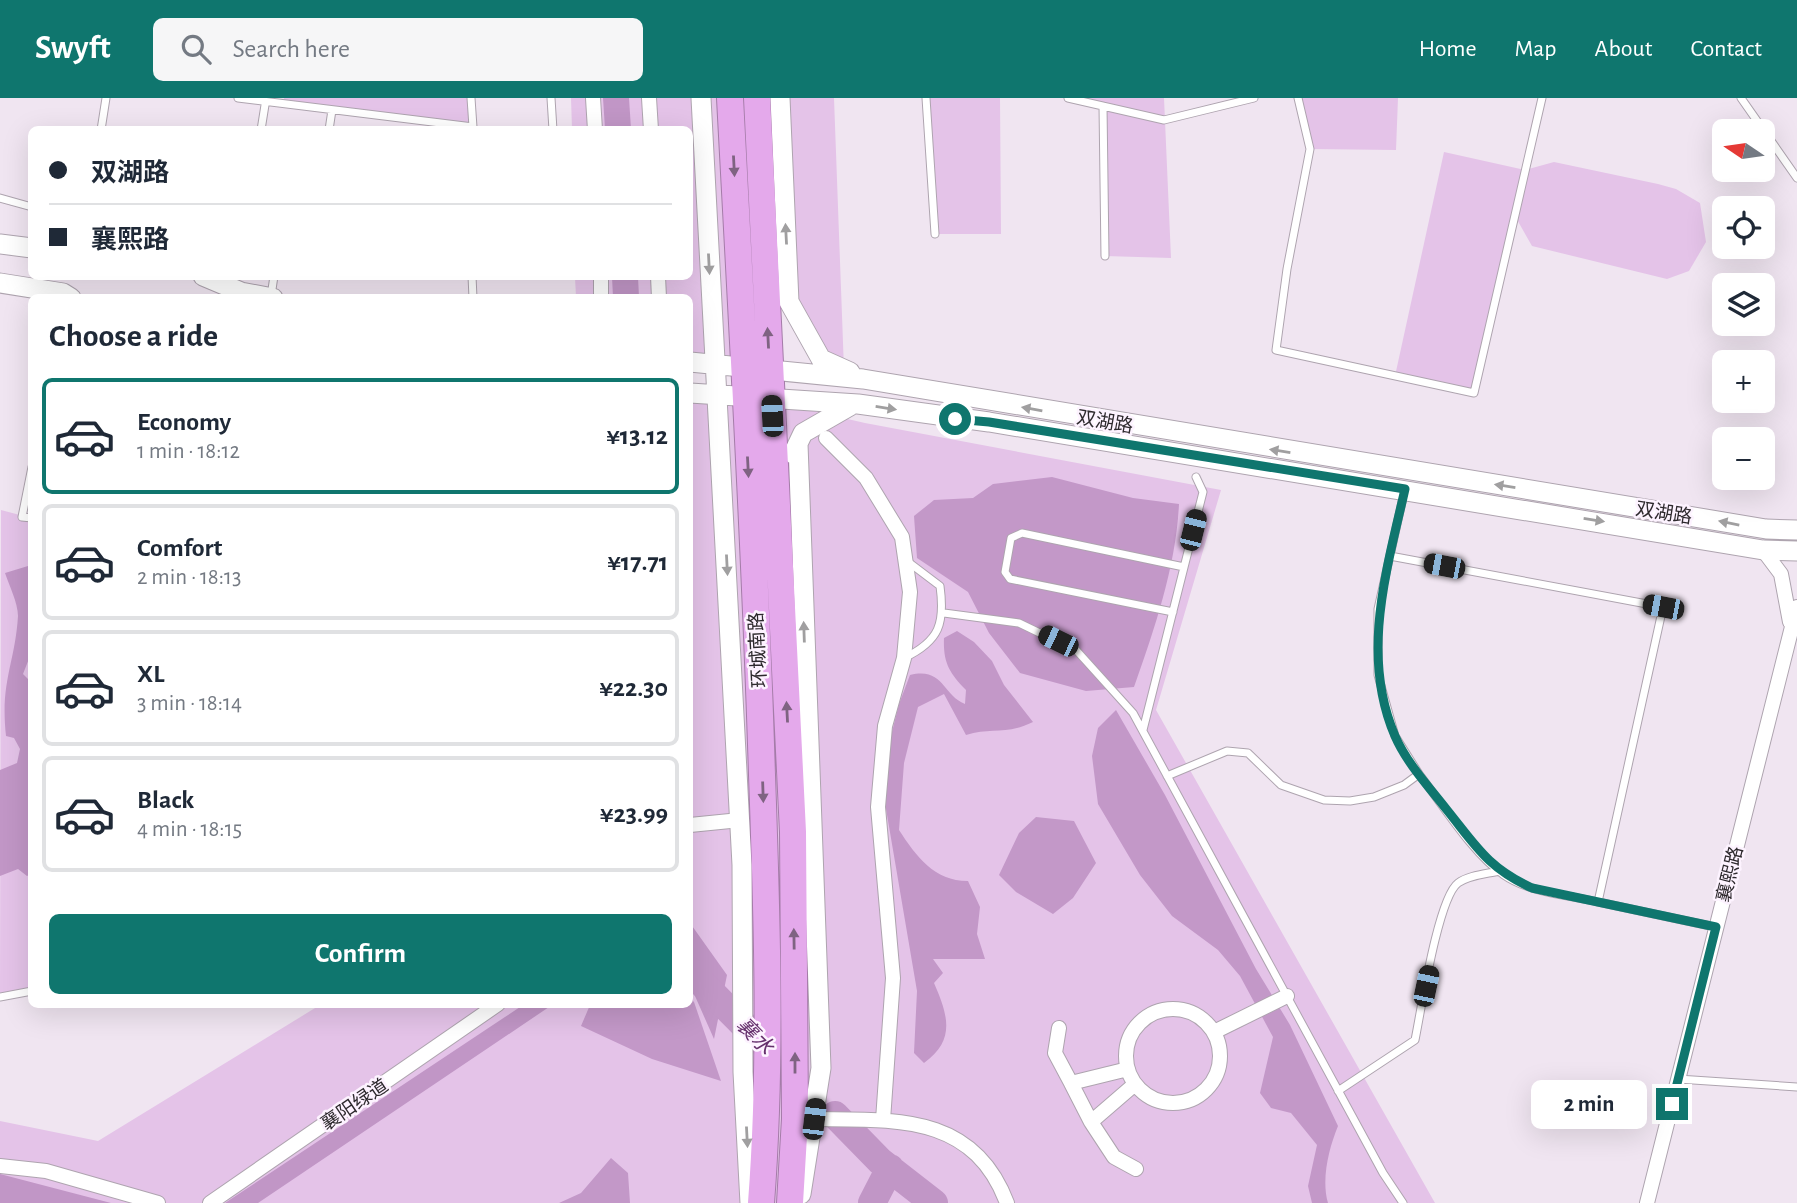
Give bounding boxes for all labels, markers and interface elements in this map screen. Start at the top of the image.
search box [153,18,643,81]
icon: search [177,30,215,68]
text: Swyft [35,32,111,65]
text: Search here [233,36,350,62]
text: Home [1419,37,1477,61]
text: Map [1515,37,1557,61]
text: About [1595,37,1652,61]
text: Contact [1690,37,1762,61]
north arrow [1712,119,1774,182]
map controls [1712,119,1775,490]
one-way arrow [728,155,739,177]
text: 双湖路 [91,160,169,186]
button: locate [1712,196,1775,259]
one-way arrow [781,223,792,245]
text: 襄熙路 [91,227,169,253]
one-way arrow [704,253,715,275]
button: layers [1712,273,1775,336]
text: Choose a ride [49,320,218,352]
one-way arrow [763,327,774,349]
button: + [1712,350,1775,413]
car [761,394,784,438]
one-way arrow [875,403,897,414]
route start [939,403,971,435]
one-way arrow [1021,403,1043,414]
icon: car [53,405,116,468]
street label: 双湖路 [1075,407,1135,437]
text: Economy [137,409,231,435]
text: ¥13.12 [606,423,668,449]
button: − [1712,427,1775,490]
text: 1 min · 18:12 [137,440,240,463]
one-way arrow [1269,445,1291,456]
one-way arrow [743,456,754,478]
one-way arrow [1494,480,1516,491]
street label: 双湖路 [1634,499,1694,527]
car [1178,507,1209,553]
one-way arrow [1584,515,1606,526]
one-way arrow [1718,517,1740,528]
icon: car [53,531,116,594]
text: Comfort [137,535,222,561]
text: ¥17.71 [607,549,668,575]
car [1422,552,1467,580]
one-way arrow [721,554,732,576]
text: 2 min · 18:13 [137,566,241,589]
car [1641,593,1686,621]
street label: 环城南路 [746,611,770,688]
one-way arrow [799,621,810,643]
car [1035,622,1082,660]
icon: car [53,657,116,720]
text: XL [137,661,164,687]
text: ¥22.30 [599,675,668,701]
text: 3 min · 18:14 [137,692,242,715]
one-way arrow [781,701,792,723]
one-way arrow [757,781,768,803]
icon: car [53,783,116,846]
text: Black [137,787,194,813]
text: ¥23.99 [600,801,668,827]
text: 4 min · 18:15 [137,818,242,841]
street label: 襄熙路 [1712,844,1747,904]
button: Confirm [49,914,672,994]
one-way arrow [789,928,800,950]
car [1412,963,1441,1009]
water label: 襄水 [732,1013,778,1059]
one-way arrow [789,1052,801,1074]
street label: 襄阳绿道 [317,1074,392,1134]
callout: 2 min [1532,1080,1648,1128]
route end [1656,1088,1688,1120]
text: 2 min [1563,1093,1615,1116]
car [802,1097,827,1141]
one-way arrow [741,1127,752,1149]

